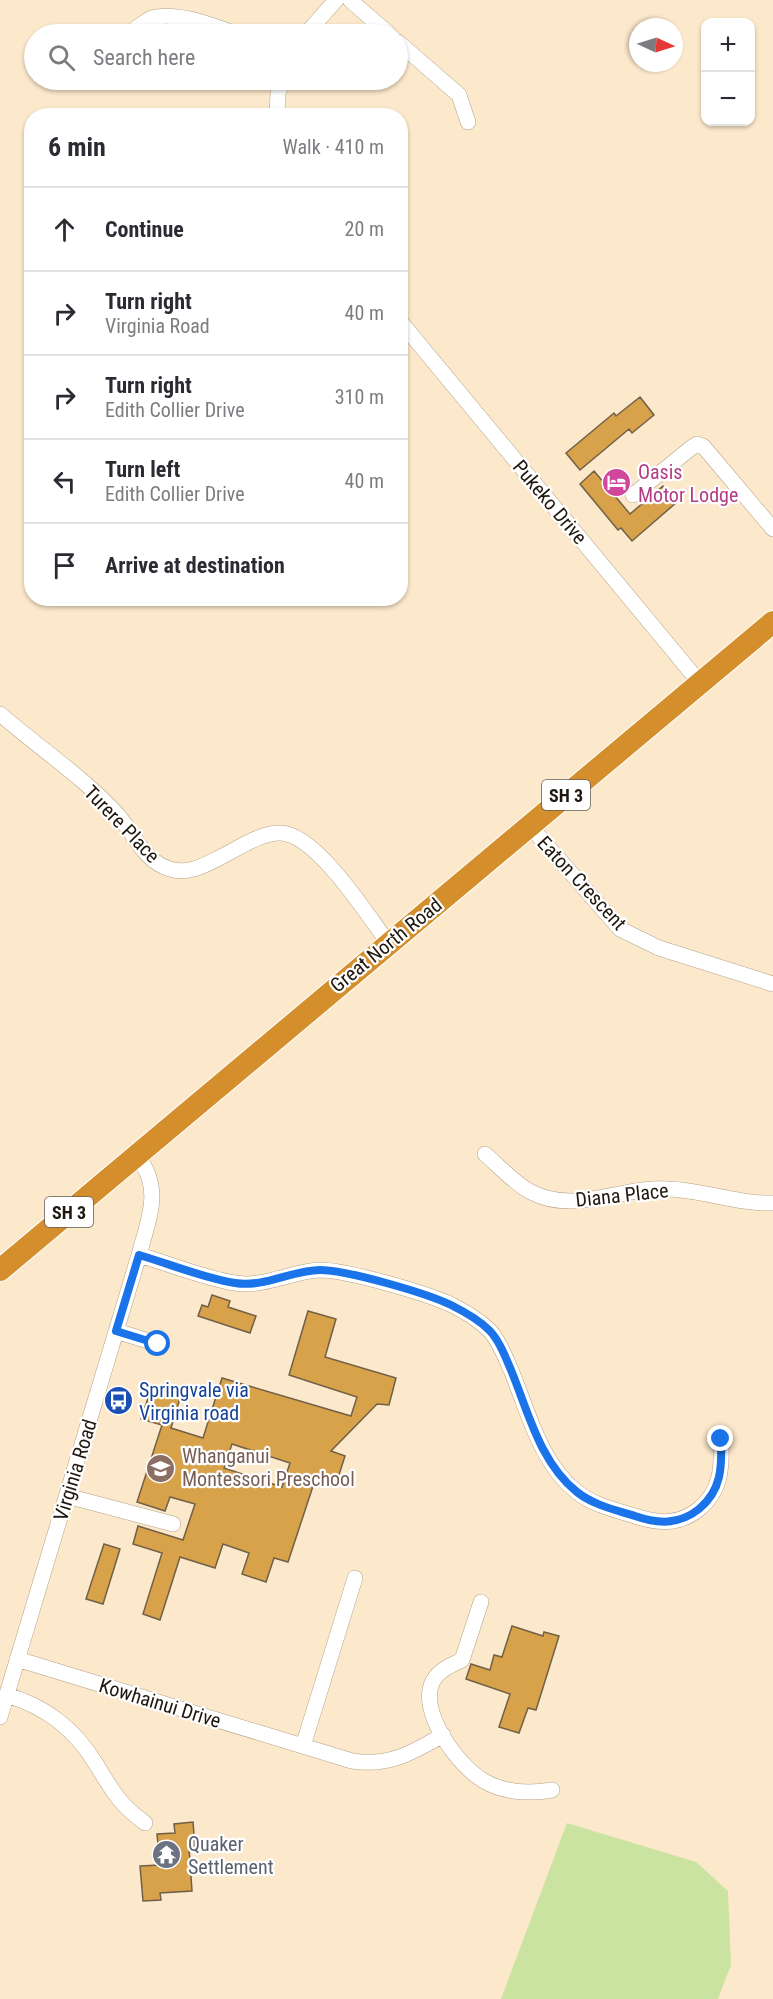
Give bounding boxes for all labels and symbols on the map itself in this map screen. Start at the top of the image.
north arrow [629,18,683,72]
street label: Pukeko Drive [508,455,592,549]
place label: Oasis Motor Lodge [638,460,738,507]
hotel icon: Oasis Motor Lodge [601,467,633,499]
street label: Turere Place [79,780,165,868]
road number: SH 3 [542,780,590,810]
street label: Eaton Crescent [532,831,632,935]
street label: Great North Road [325,893,447,997]
street label: Diana Place [574,1178,670,1212]
road number: SH 3 [45,1197,93,1227]
route start [144,1330,170,1356]
place label: Springvale via Virginia road [139,1378,249,1425]
bus stop icon: Springvale via Virginia road [102,1385,134,1417]
street label: Virginia Road [48,1416,102,1524]
route end [707,1425,733,1451]
place label: Whanganui Montessori Preschool [182,1444,355,1491]
school or university icon: Whanganui Montessori Preschool [145,1452,177,1484]
street label: Kowhainui Drive [96,1673,224,1733]
place label: Quaker Settlement [188,1832,274,1879]
temple icon: Quaker Settlement [151,1839,183,1871]

